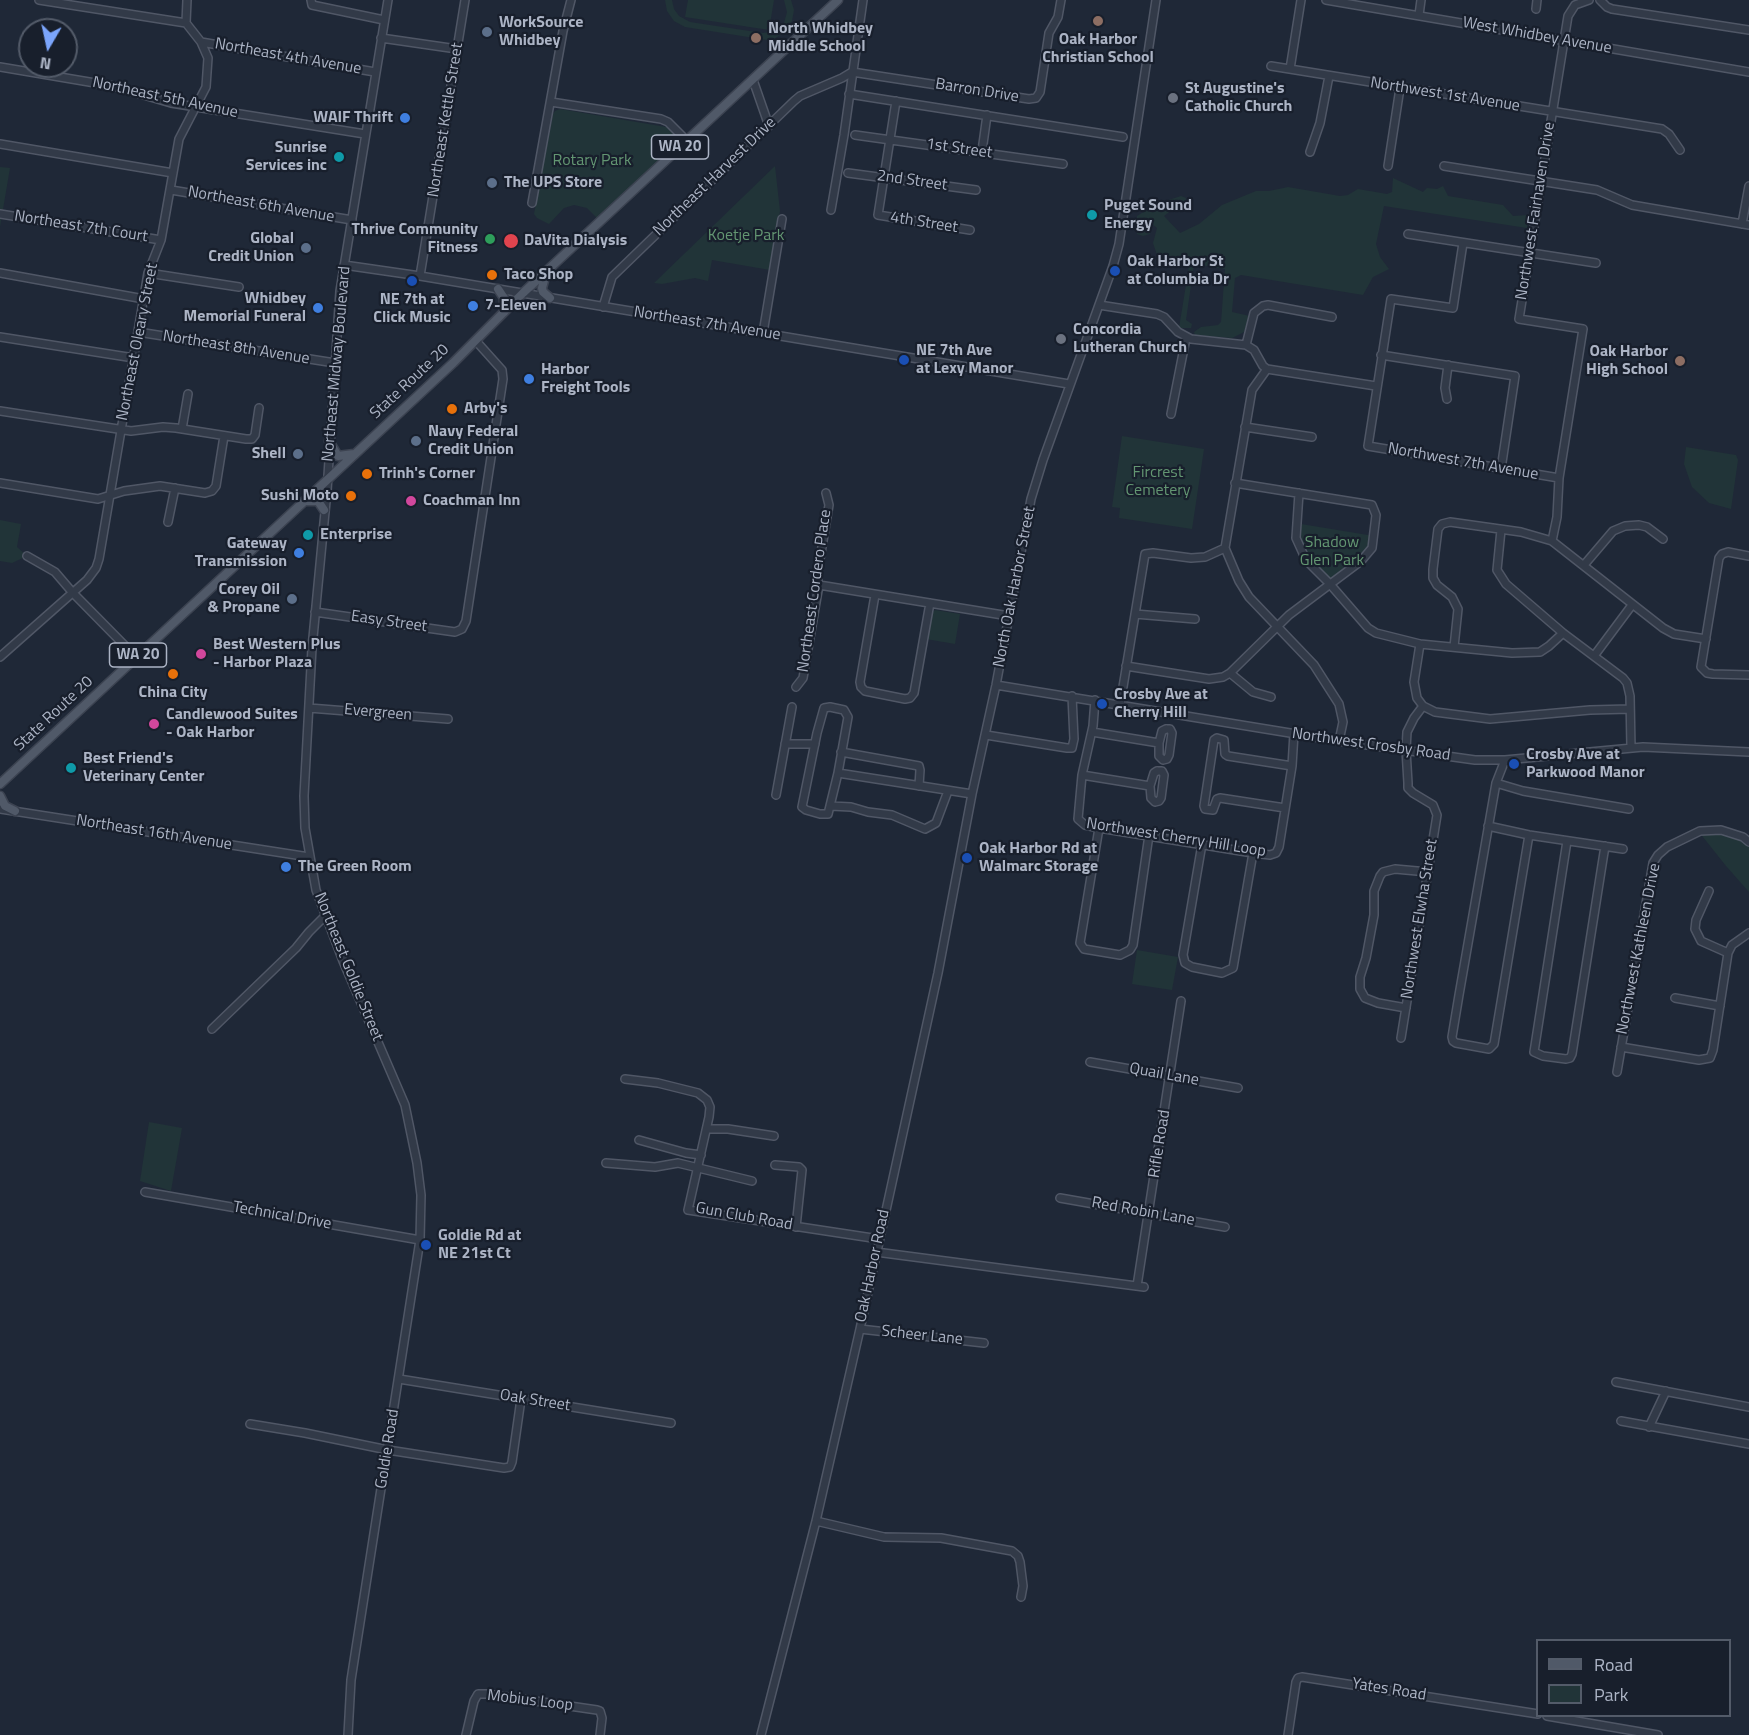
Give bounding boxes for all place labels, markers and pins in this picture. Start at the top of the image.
place label: WorkSource Whidbey [499,13,584,51]
marker: Oak Harbor Christian School [1091,14,1105,28]
place label: North Whidbey Middle School [768,19,873,57]
marker: WorkSource Whidbey [480,25,494,39]
place label: Oak Harbor Christian School [1042,30,1154,68]
marker: North Whidbey Middle School [749,31,763,45]
place label: St Augustine's Catholic Church [1185,79,1292,117]
marker: St Augustine's Catholic Church [1166,91,1180,105]
place label: WAIF Thrift [313,108,393,128]
marker: WAIF Thrift [398,111,412,125]
place label: Sunrise Services inc [246,138,327,176]
marker: Sunrise Services inc [332,150,346,164]
place label: The UPS Store [504,173,602,193]
marker: The UPS Store [485,176,499,190]
place label: Puget Sound Energy [1104,196,1192,234]
marker: Puget Sound Energy [1085,208,1099,222]
place label: Thrive Community Fitness [352,220,478,258]
place label: Global Credit Union [208,229,294,267]
place label: DaVita Dialysis [524,231,627,251]
marker: Thrive Community Fitness [483,232,497,246]
marker: DaVita Dialysis [502,232,520,250]
marker: Global Credit Union [299,241,313,255]
place label: Oak Harbor St at Columbia Dr [1127,252,1229,290]
marker: Oak Harbor St at Columbia Dr [1108,264,1122,278]
place label: Taco Shop [504,265,573,285]
marker: Taco Shop [485,268,499,282]
marker: NE 7th at Click Music [405,274,419,288]
place label: Whidbey Memorial Funeral [184,289,306,327]
place label: NE 7th at Click Music [373,290,451,328]
place label: 7-Eleven [485,296,547,316]
marker: 7-Eleven [466,299,480,313]
marker: Whidbey Memorial Funeral [311,301,325,315]
place label: Concordia Lutheran Church [1073,320,1187,358]
marker: Concordia Lutheran Church [1054,332,1068,346]
place label: NE 7th Ave at Lexy Manor [916,341,1014,379]
place label: Oak Harbor High School [1586,342,1668,380]
marker: NE 7th Ave at Lexy Manor [897,353,911,367]
marker: Oak Harbor High School [1673,354,1687,368]
place label: Harbor Freight Tools [541,360,630,398]
marker: Harbor Freight Tools [522,372,536,386]
place label: Arby's [464,399,508,419]
marker: Arby's [445,402,459,416]
place label: Navy Federal Credit Union [428,422,518,460]
marker: Navy Federal Credit Union [409,434,423,448]
place label: Shell [252,444,286,464]
marker: Shell [291,447,305,461]
place label: Trinh's Corner [379,464,475,484]
marker: Trinh's Corner [360,467,374,481]
place label: Sushi Moto [261,486,339,506]
marker: Sushi Moto [344,489,358,503]
place label: Coachman Inn [423,491,520,511]
marker: Coachman Inn [404,494,418,508]
place label: Enterprise [320,525,392,545]
marker: Enterprise [301,528,315,542]
place label: Gateway Transmission [195,534,287,572]
marker: Gateway Transmission [292,546,306,560]
place label: Corey Oil & Propane [207,580,280,618]
marker: Corey Oil & Propane [285,592,299,606]
place label: Best Western Plus - Harbor Plaza [213,635,341,673]
marker: Best Western Plus - Harbor Plaza [194,647,208,661]
marker: China City [166,667,180,681]
place label: China City [139,683,207,703]
place label: Crosby Ave at Cherry Hill [1114,685,1208,723]
marker: Crosby Ave at Cherry Hill [1095,697,1109,711]
place label: Candlewood Suites - Oak Harbor [166,705,298,743]
marker: Candlewood Suites - Oak Harbor [147,717,161,731]
place label: Crosby Ave at Parkwood Manor [1526,745,1645,783]
place label: Best Friend's Veterinary Center [83,749,204,787]
marker: Crosby Ave at Parkwood Manor [1507,757,1521,771]
marker: Best Friend's Veterinary Center [64,761,78,775]
place label: Oak Harbor Rd at Walmarc Storage [979,839,1098,877]
marker: Oak Harbor Rd at Walmarc Storage [960,851,974,865]
place label: The Green Room [298,857,412,877]
marker: The Green Room [279,860,293,874]
place label: Goldie Rd at NE 21st Ct [438,1226,521,1264]
marker: Goldie Rd at NE 21st Ct [419,1238,433,1252]

